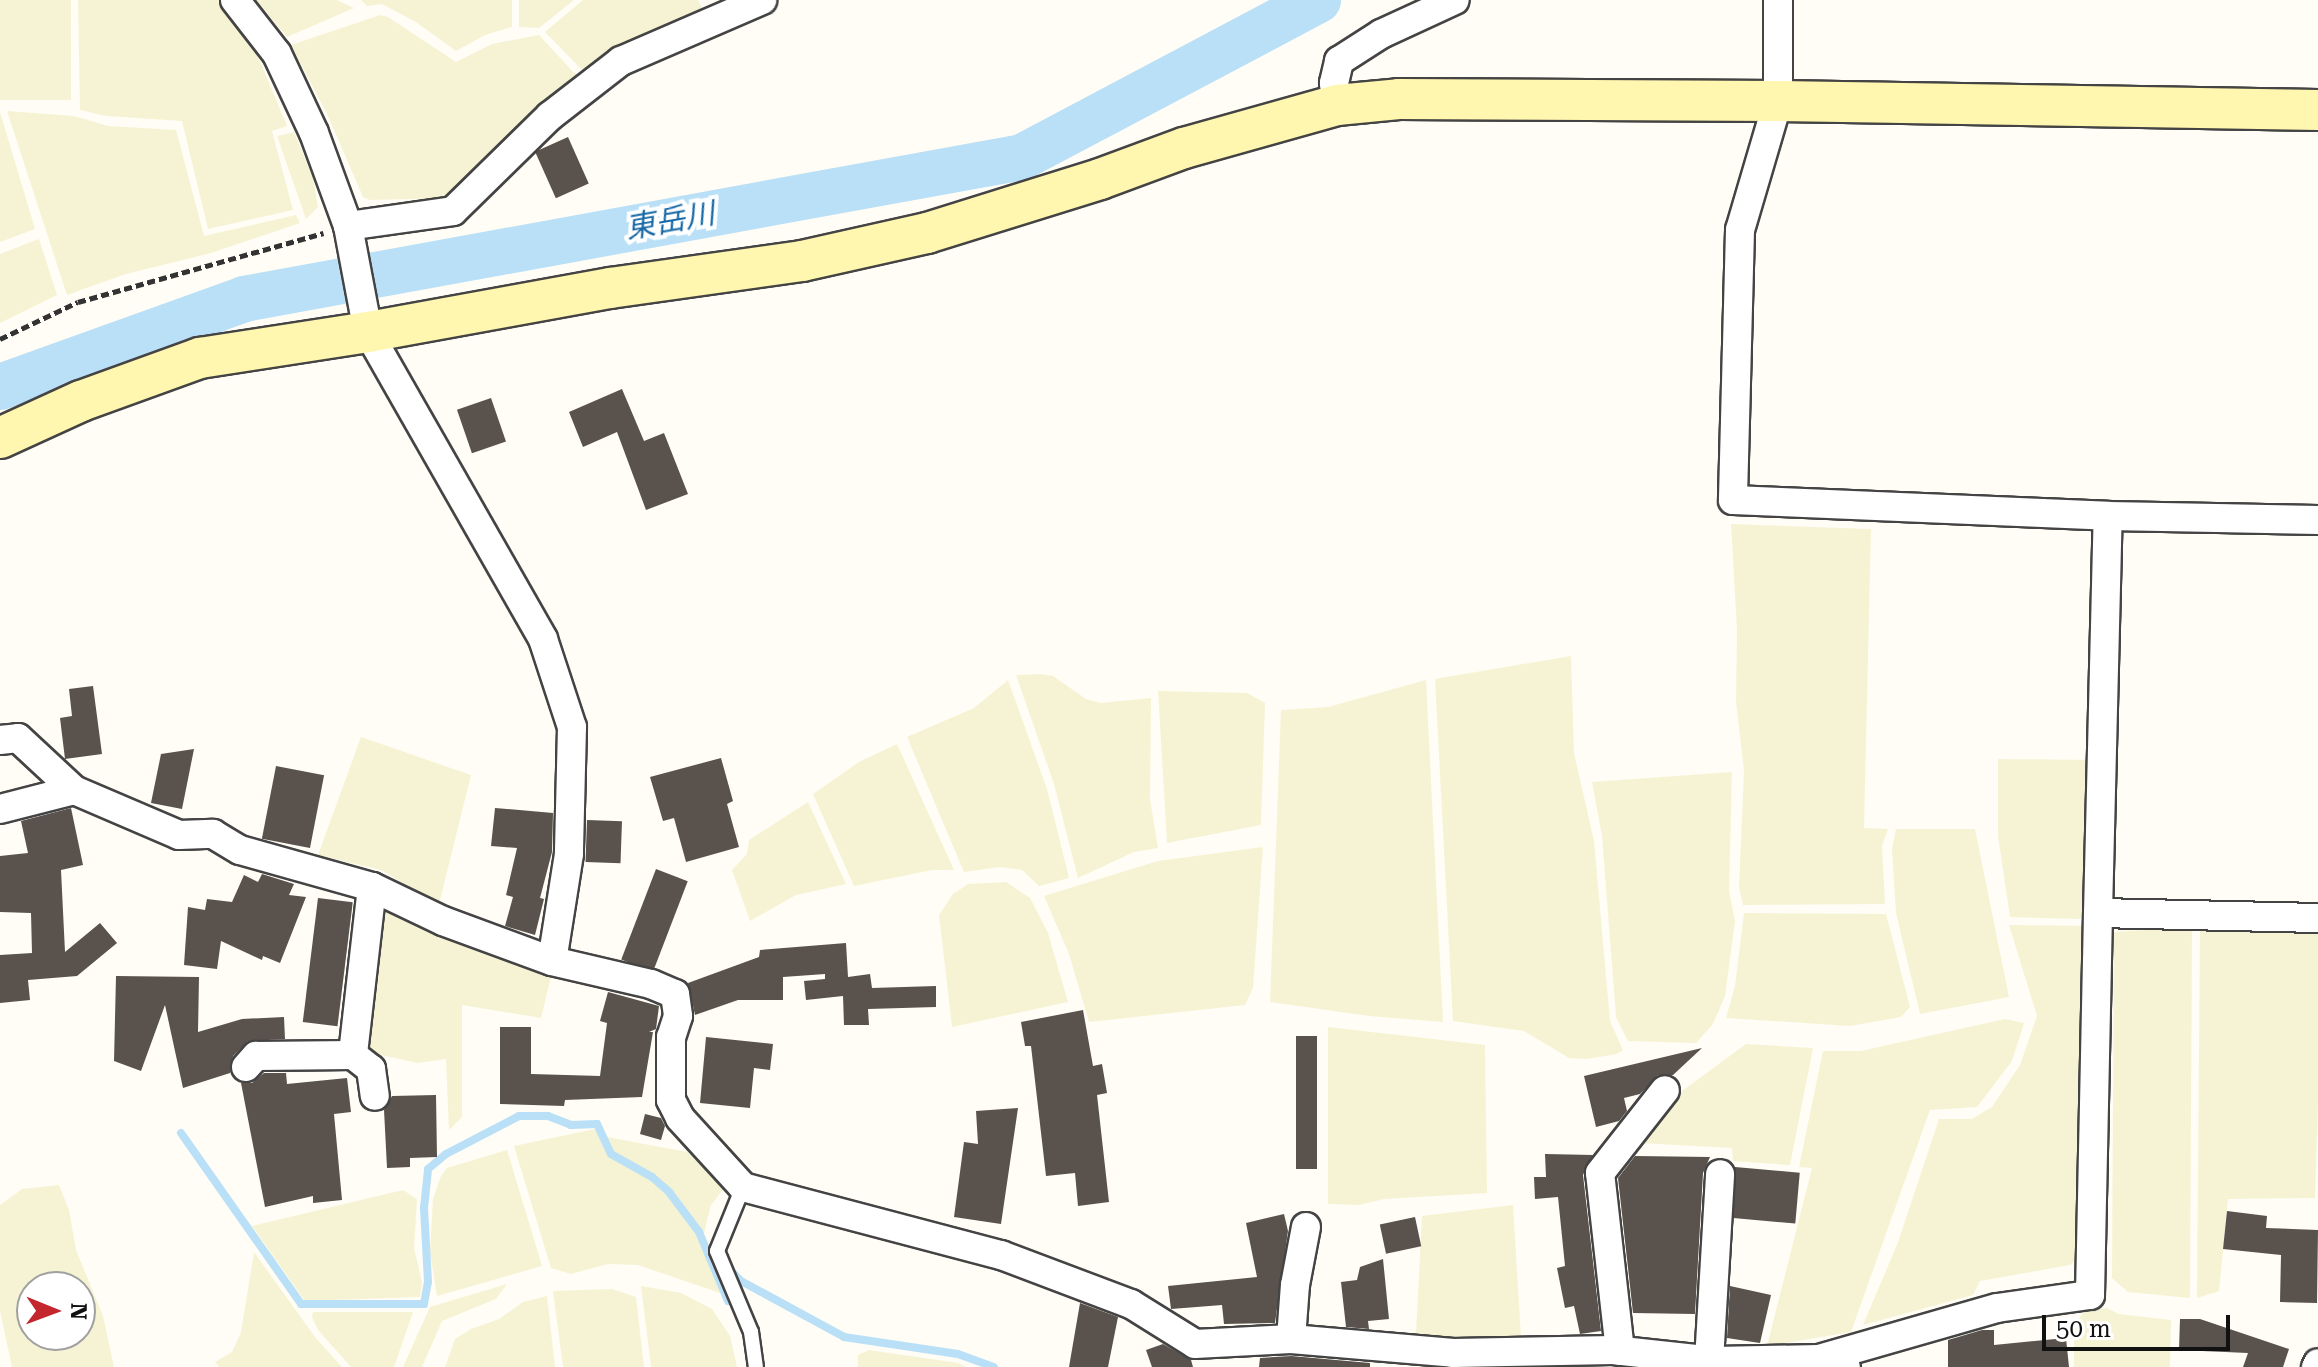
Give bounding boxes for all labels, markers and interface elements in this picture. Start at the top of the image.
water label: 東岳川 [623,195,717,247]
north arrow [16,1271,96,1351]
scale bar [2046,1299,2234,1349]
text: N [66,1303,91,1320]
text: 50 m [2056,1315,2111,1343]

